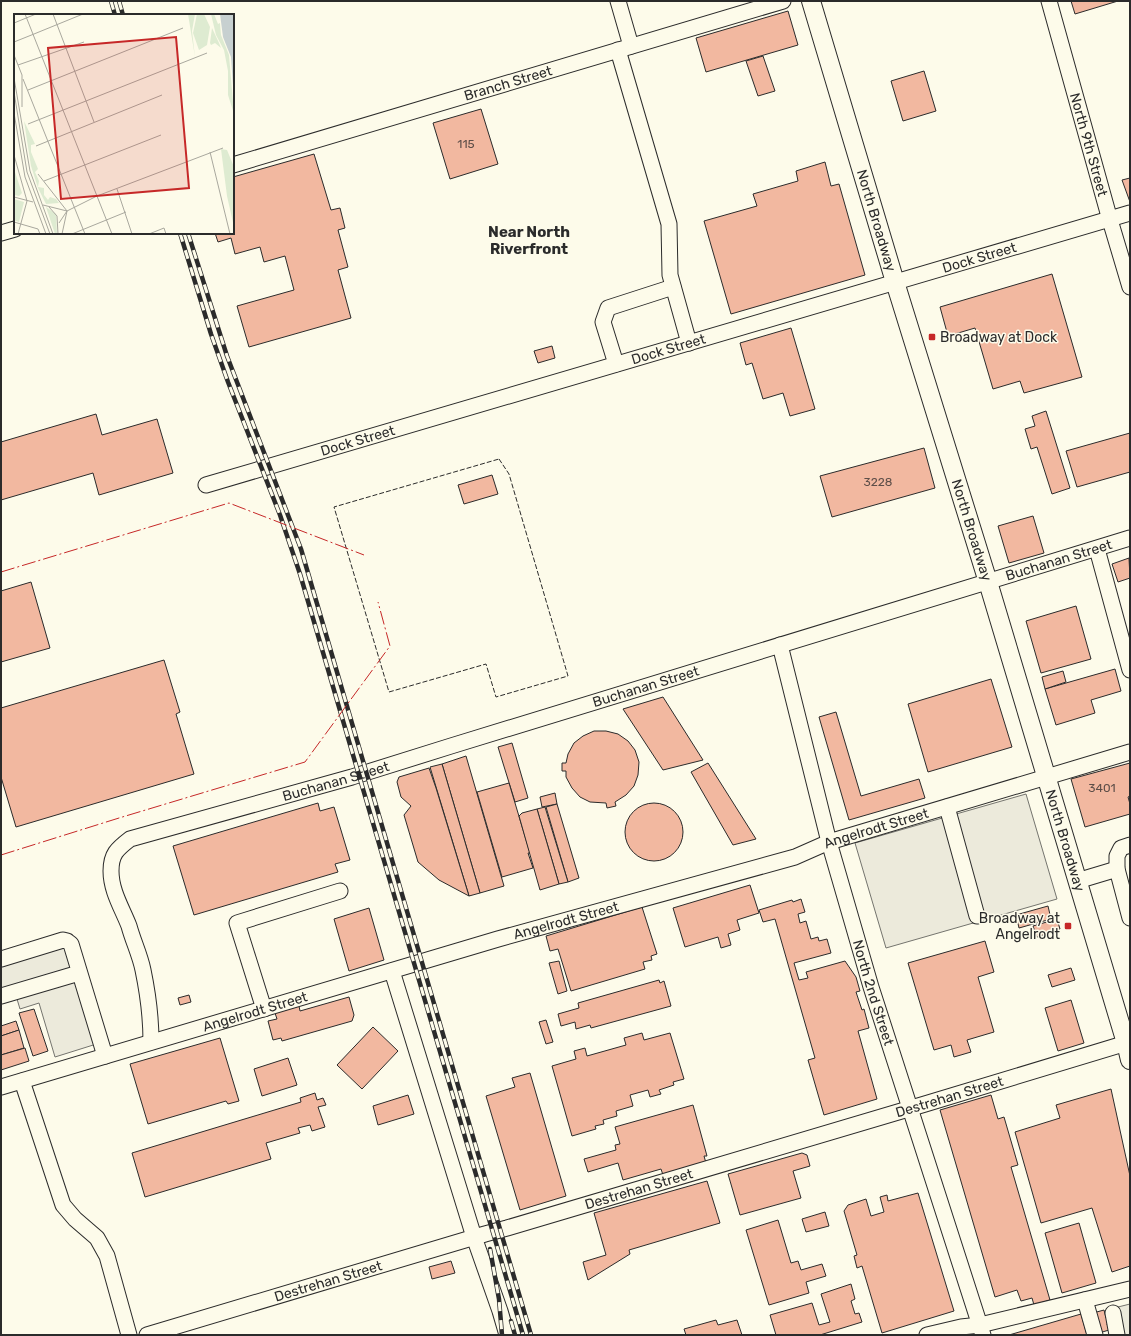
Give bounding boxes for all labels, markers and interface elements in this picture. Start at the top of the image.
inset map [14,14,234,234]
street label: Branch Street [462,62,555,105]
street label: North 9th Street [1066,91,1111,199]
house number: 115 [457,137,475,151]
street label: North Broadway [853,168,899,274]
district label: Near North Riverfront [488,223,570,258]
street label: Dock Street [940,239,1019,277]
place label: Broadway at Dock [940,329,1058,346]
street label: Dock Street [629,330,708,368]
marker: Broadway at Dock [927,332,937,342]
street label: Dock Street [319,422,397,460]
house number: 3228 [864,475,892,489]
street label: North Broadway [948,477,995,583]
street label: Buchanan Street [1004,536,1115,585]
street label: Buchanan Street [591,662,702,711]
street label: Buchanan Street [281,758,392,805]
house number: 3401 [1088,781,1116,795]
street label: North Broadway [1042,787,1088,894]
street label: Angelrodt Street [821,805,931,852]
street label: Angelrodt Street [511,898,621,943]
place label: Broadway at Angelrodt [979,910,1061,943]
marker: Broadway at Angelrodt [1063,921,1073,931]
street label: North 2nd Street [849,938,897,1048]
street label: Angelrodt Street [201,988,310,1035]
street label: Destrehan Street [893,1073,1006,1121]
street label: Destrehan Street [583,1165,695,1213]
street label: Destrehan Street [272,1257,385,1306]

